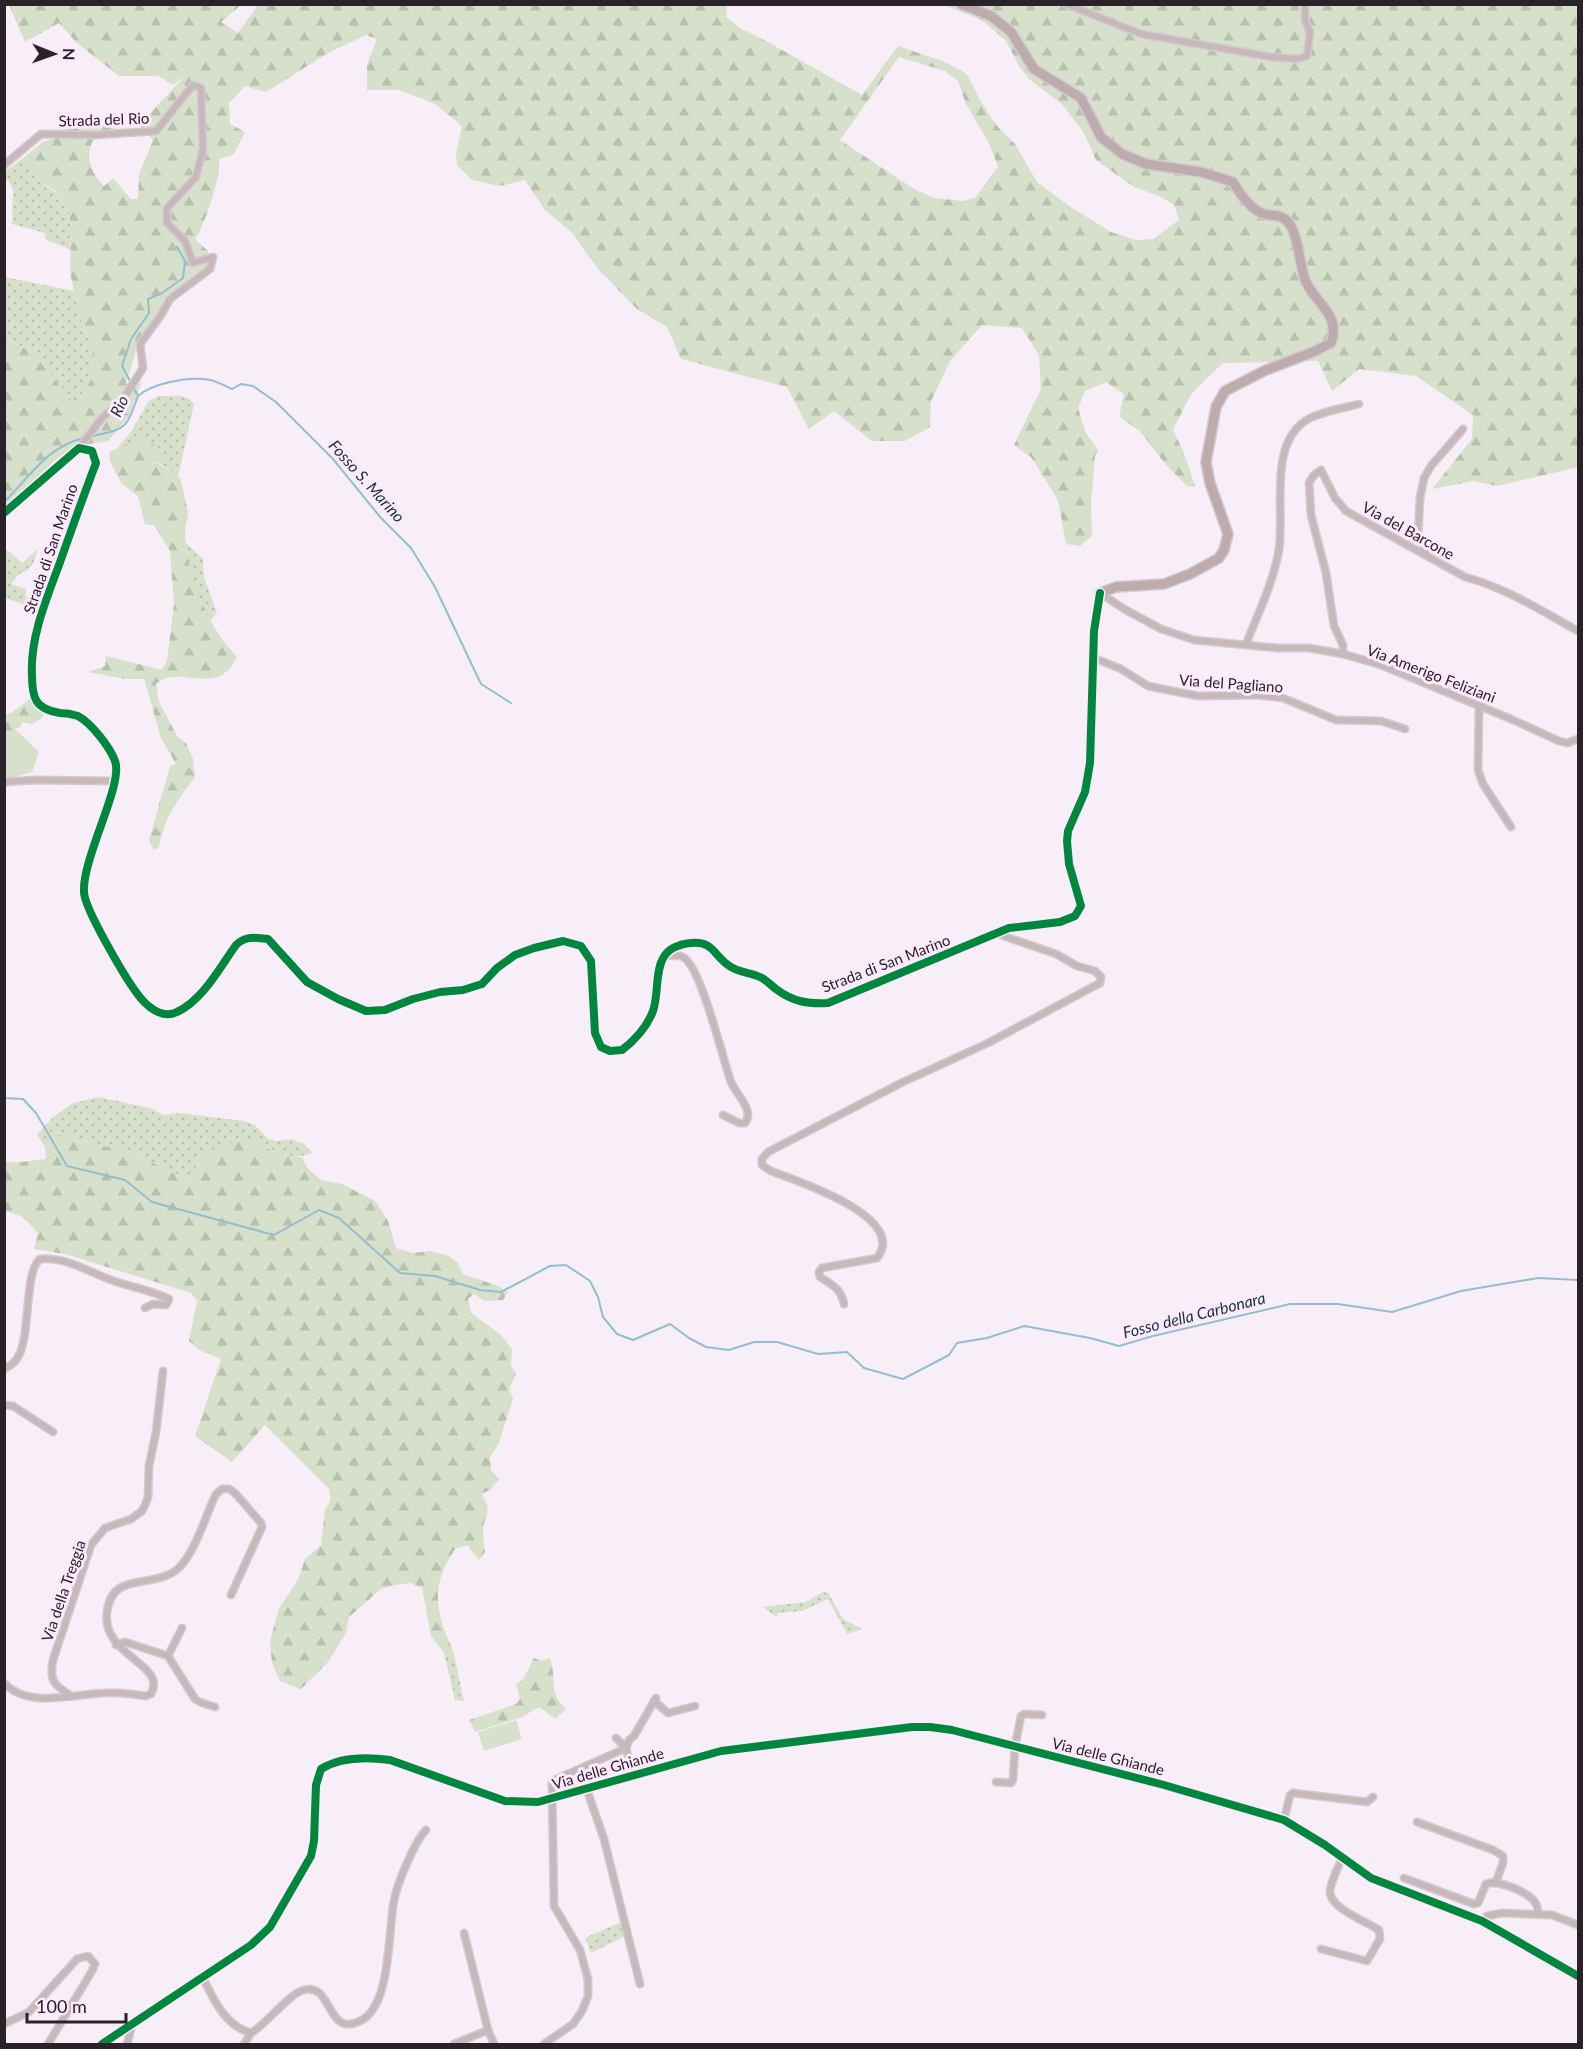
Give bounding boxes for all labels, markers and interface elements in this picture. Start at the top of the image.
north arrow [24,24,84,84]
text: N [60,48,79,61]
street label: Strada del Rio [58,108,150,130]
water label: Rio [105,392,132,419]
water label: Fosso S. Marino [325,436,409,526]
street label: Strada di San Marino [19,481,81,616]
street label: Via del Barcone [1359,497,1458,563]
street label: Via Amerigo Feliziani [1364,640,1498,706]
street label: Via del Pagliano [1178,670,1284,696]
street label: Strada di San Marino [819,930,952,996]
water label: Fosso della Carbonara [1121,1288,1267,1341]
street label: Via della Treggia [37,1538,89,1644]
street label: Via delle Ghiande [1050,1733,1166,1779]
street label: Via delle Ghiande [550,1743,666,1793]
scale bar [27,1986,126,2024]
text: 100 m [36,1995,87,2017]

